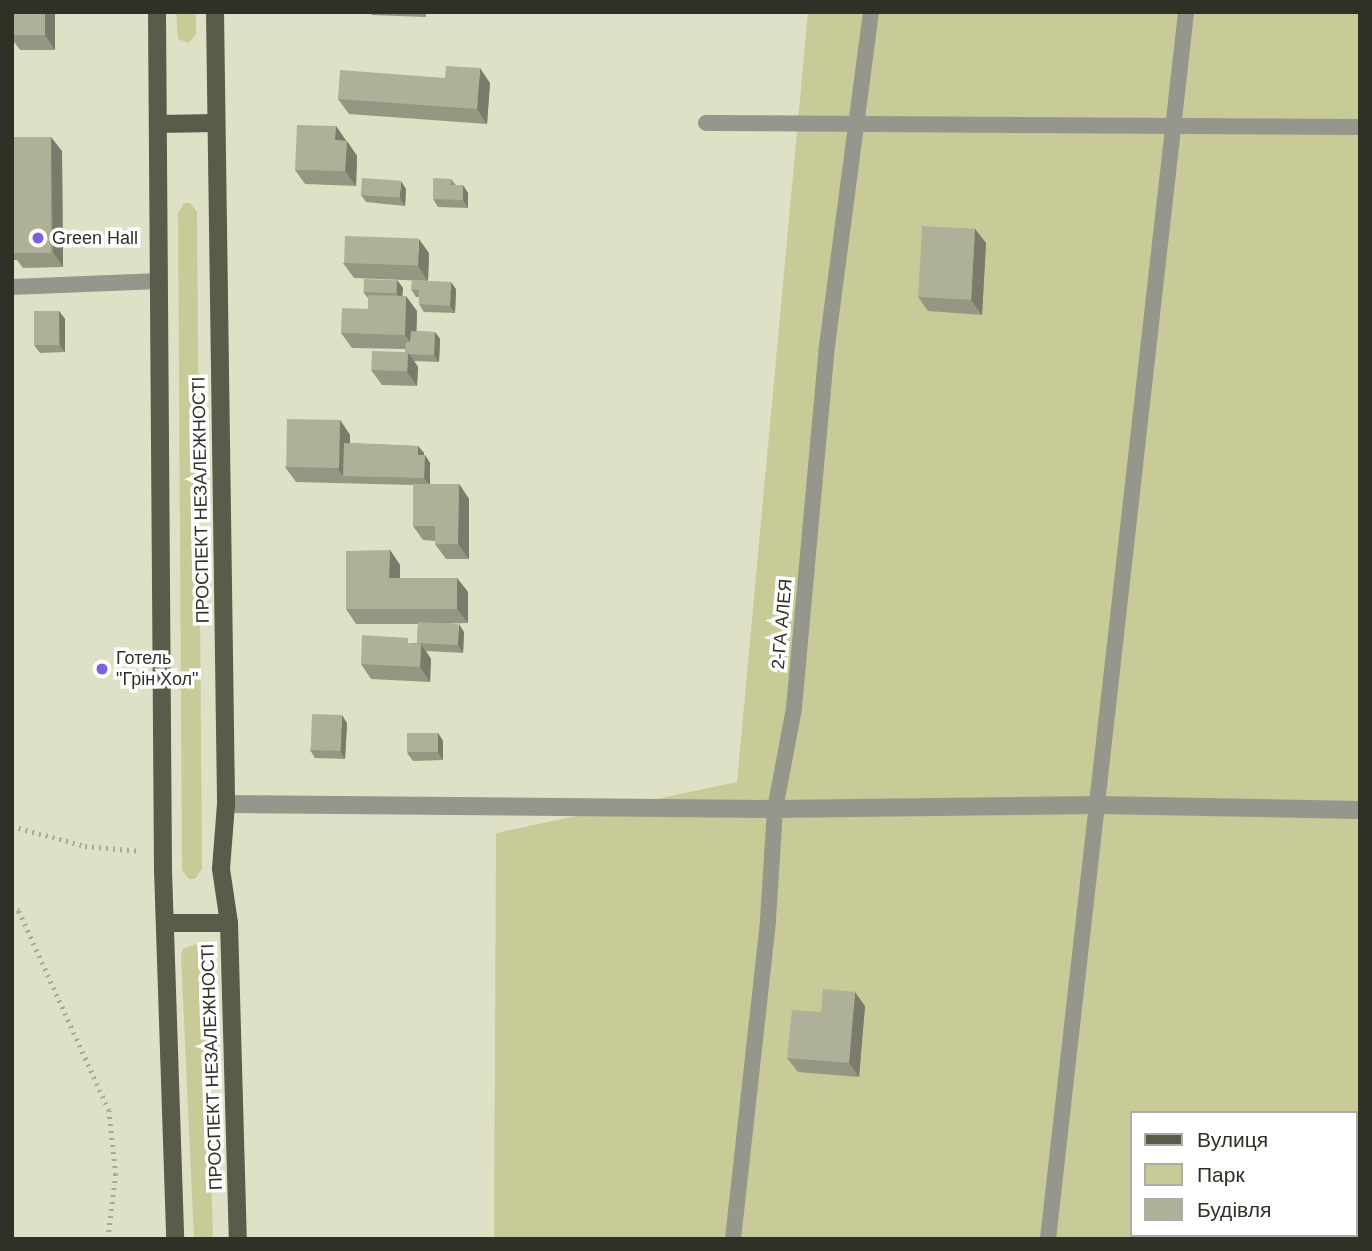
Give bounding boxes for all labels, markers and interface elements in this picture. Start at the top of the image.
place label: Green Hall [52,227,138,249]
marker: Green Hall [30,230,46,246]
street label: ПРОСПЕКТ НЕЗАЛЕЖНОСТІ [188,376,214,624]
street label: 2-ГА АЛЕЯ [767,578,797,670]
place label: Готель "Грін Хол" [116,648,198,690]
marker: Готель "Грін Хол" [94,661,110,677]
street label: ПРОСПЕКТ НЕЗАЛЕЖНОСТІ [197,943,227,1191]
legend [1130,1111,1358,1237]
text: Вулиця [1197,1128,1268,1151]
text: Парк [1197,1163,1245,1186]
text: Будівля [1197,1198,1271,1221]

